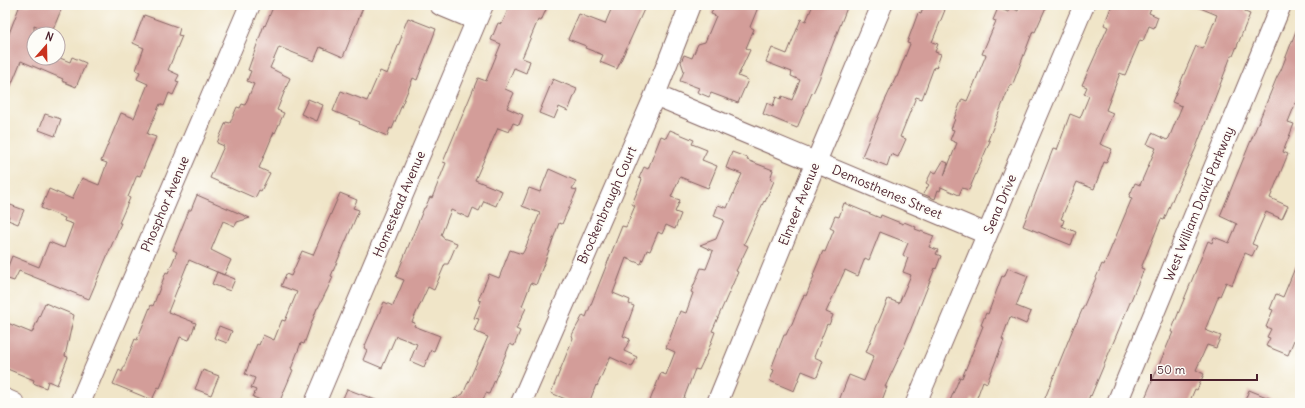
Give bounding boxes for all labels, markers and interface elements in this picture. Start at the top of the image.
north arrow [26,26,66,66]
text: N [43,29,55,44]
street label: West William David Parkway [1160,124,1238,284]
street label: Brockenbraugh Court [573,143,641,266]
street label: Homestead Avenue [369,148,429,260]
street label: Phosphor Avenue [137,153,193,255]
street label: Elmeer Avenue [775,160,823,248]
street label: Demosthenes Street [829,161,945,223]
street label: Sena Drive [980,172,1020,236]
scale bar [1151,356,1257,382]
text: 50 m [1157,362,1186,377]

